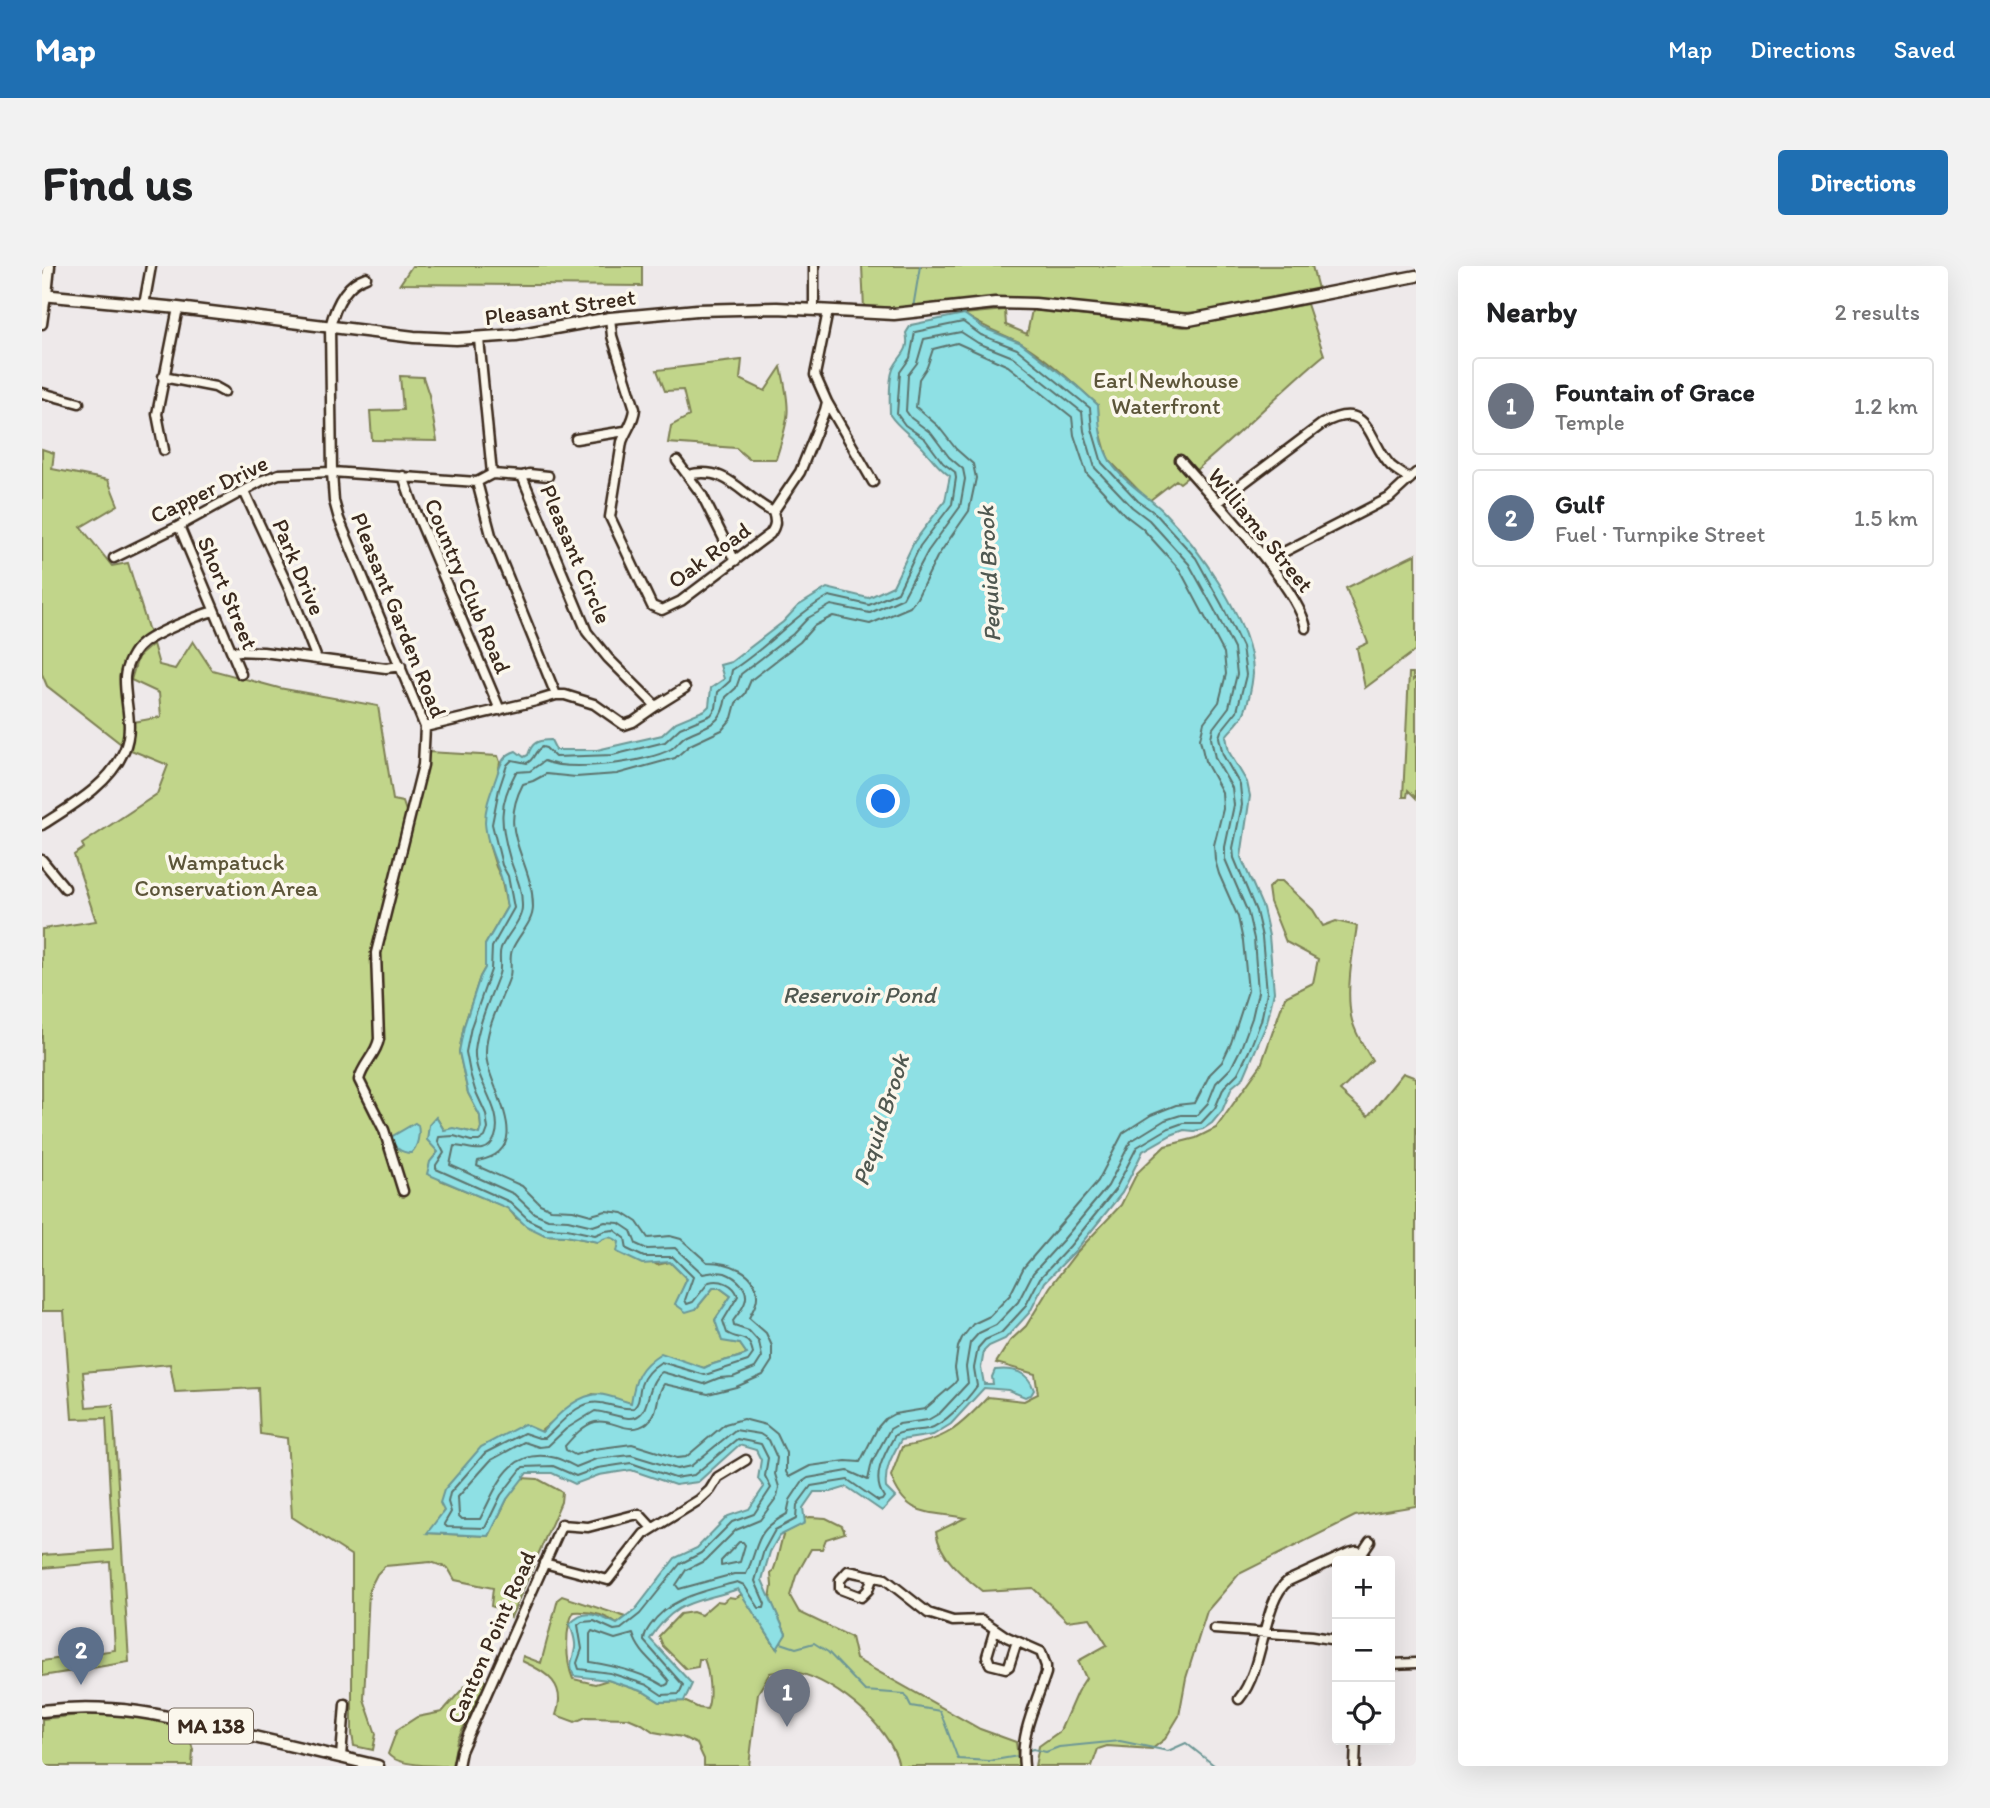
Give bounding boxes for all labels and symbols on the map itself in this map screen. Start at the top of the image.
street label: Pleasant Street [483,283,637,331]
park label: Earl Newhouse Waterfront [1093,366,1239,420]
street label: Capper Drive [146,449,272,529]
street label: Williams Street [1202,462,1320,598]
street label: Pleasant Circle [534,480,618,628]
street label: Country Club Road [418,494,518,678]
water label: Pequid Brook [970,504,1007,643]
street label: Pleasant Garden Road [345,508,453,722]
street label: Park Drive [266,515,332,619]
street label: Oak Road [662,516,756,594]
street label: Short Street [192,532,265,654]
your location [866,784,900,818]
park label: Wampatuck Conservation Area [134,848,318,902]
water label: Reservoir Pond [782,980,937,1009]
water label: Pequid Brook [846,1049,916,1189]
street label: Canton Point Road [440,1546,542,1728]
pin: 2 [58,1627,104,1685]
pin: 1 [764,1669,810,1727]
road number: MA 138 [169,1708,253,1744]

